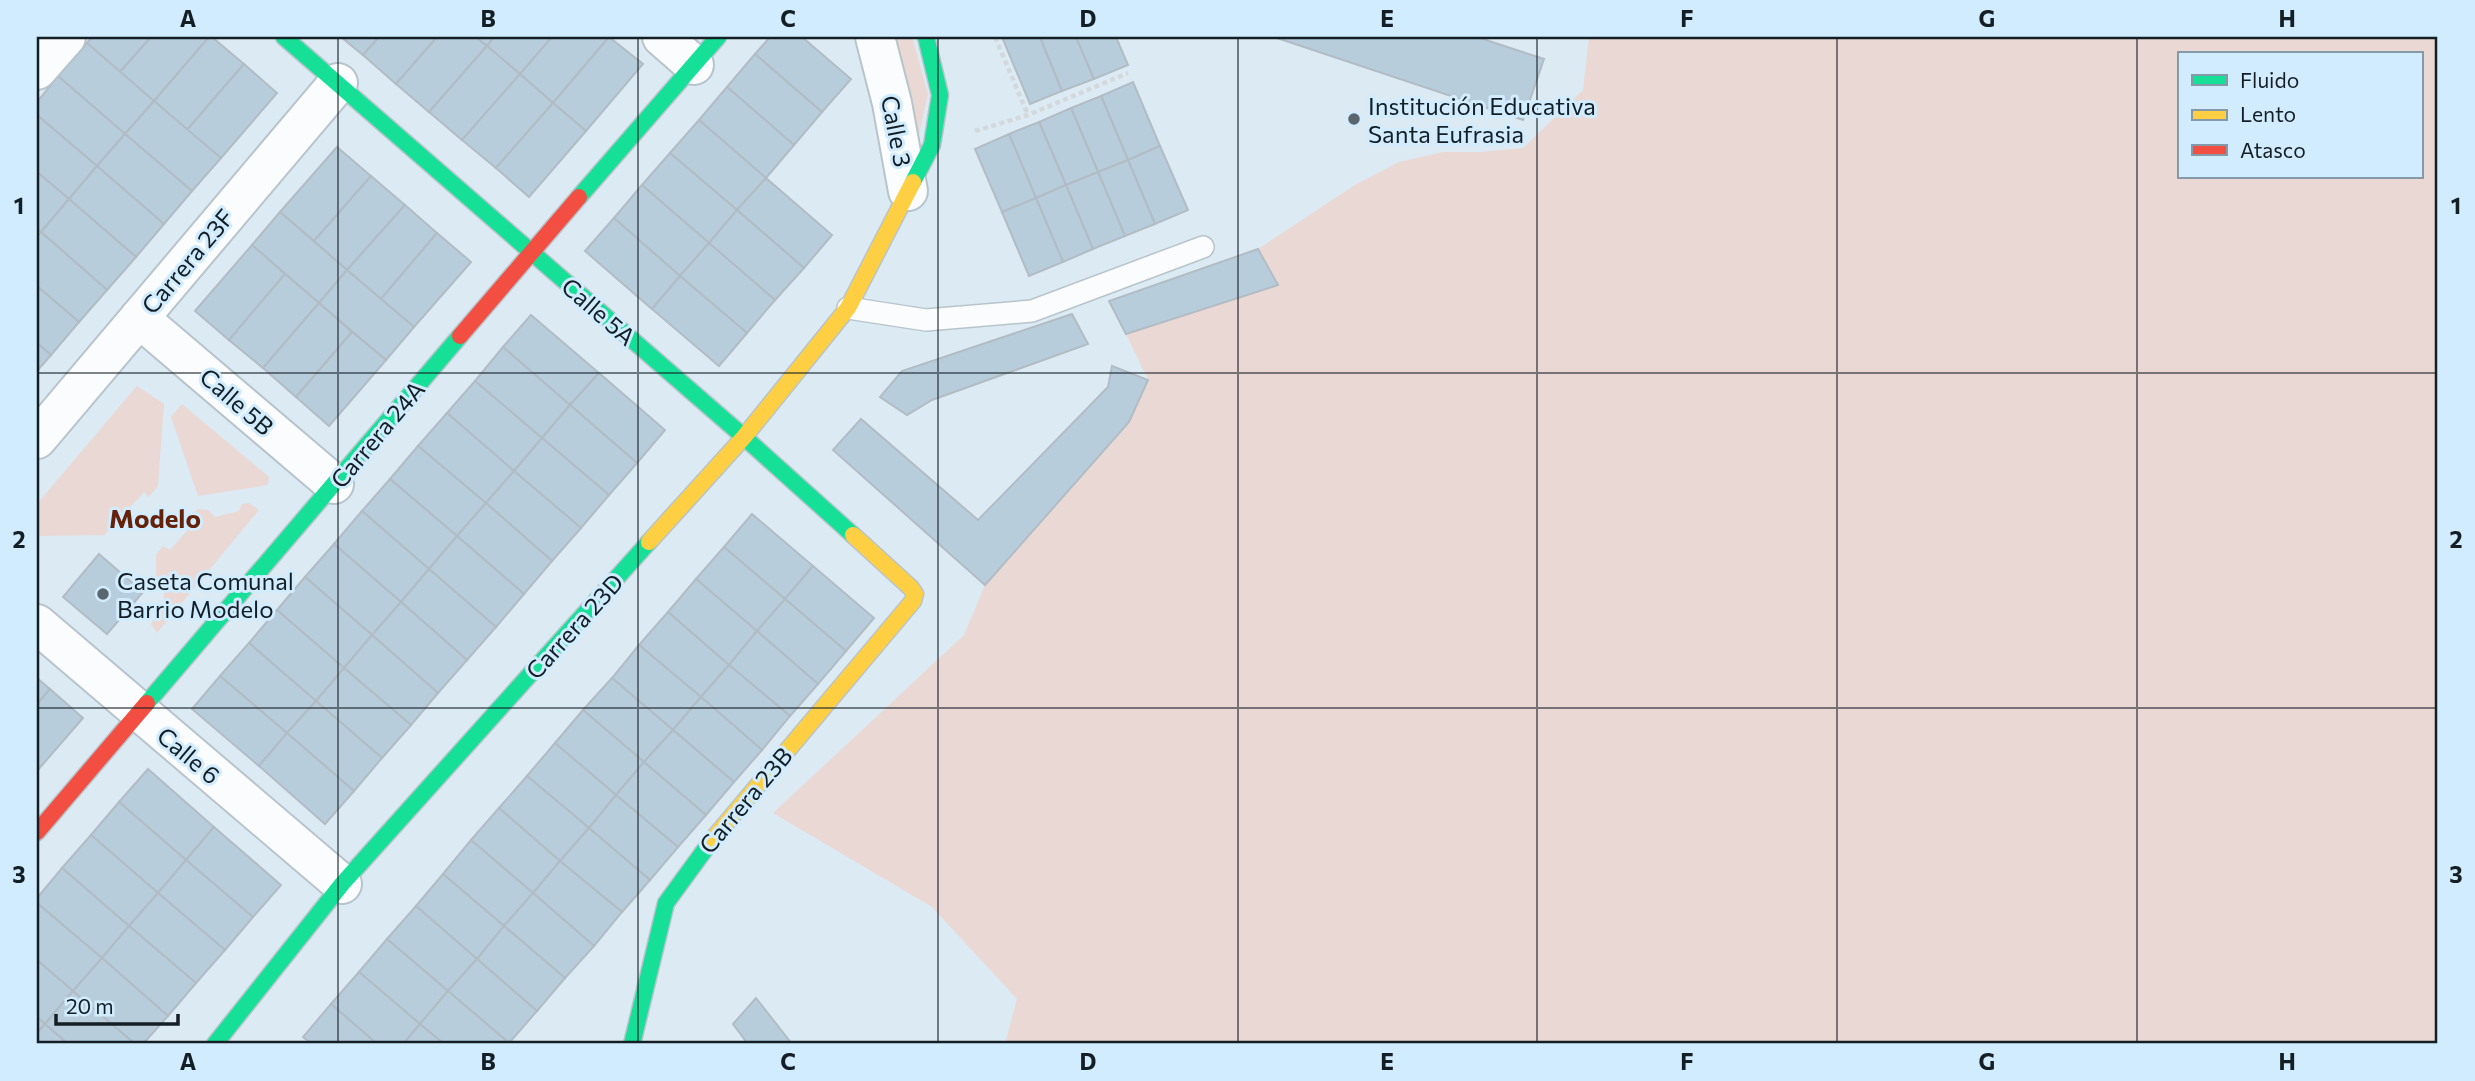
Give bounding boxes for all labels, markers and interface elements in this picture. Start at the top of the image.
text: A [180,4,197,32]
text: B [480,4,496,32]
text: C [780,4,796,32]
text: D [1080,4,1097,32]
text: E [1380,4,1394,32]
text: F [1680,4,1694,32]
text: G [1979,4,1995,32]
text: H [2278,4,2296,32]
legend [2178,52,2422,178]
text: Fluido [2240,67,2299,92]
place label: Institución Educativa Santa Eufrasia [1368,91,1596,148]
street label: Calle 3 [876,93,918,169]
text: Lento [2240,101,2296,126]
marker: Institución Educativa Santa Eufrasia [1346,111,1362,127]
text: Atasco [2240,137,2306,162]
text: 1 [14,191,24,219]
text: 1 [2451,191,2461,219]
street label: Carrera 23F [135,203,239,319]
street label: Calle 5A [556,271,642,351]
street label: Calle 5B [194,361,280,441]
street label: Carrera 24A [324,375,430,493]
district label: Modelo [109,502,201,533]
text: 2 [12,525,26,553]
text: 2 [2449,525,2463,553]
place label: Caseta Comunal Barrio Modelo [117,566,294,623]
street label: Carrera 23D [519,567,629,685]
marker: Caseta Comunal Barrio Modelo [95,586,111,602]
street label: Calle 6 [152,720,226,790]
street label: Carrera 23B [692,741,798,859]
text: 3 [12,860,26,888]
text: 3 [2449,860,2463,888]
scale bar [56,983,178,1027]
text: 20 m [66,993,114,1018]
text: A [180,1047,197,1075]
text: B [480,1047,496,1075]
text: C [780,1047,796,1075]
text: D [1080,1047,1097,1075]
text: E [1380,1047,1394,1075]
text: F [1680,1047,1694,1075]
text: G [1979,1047,1995,1075]
text: H [2278,1047,2296,1075]

